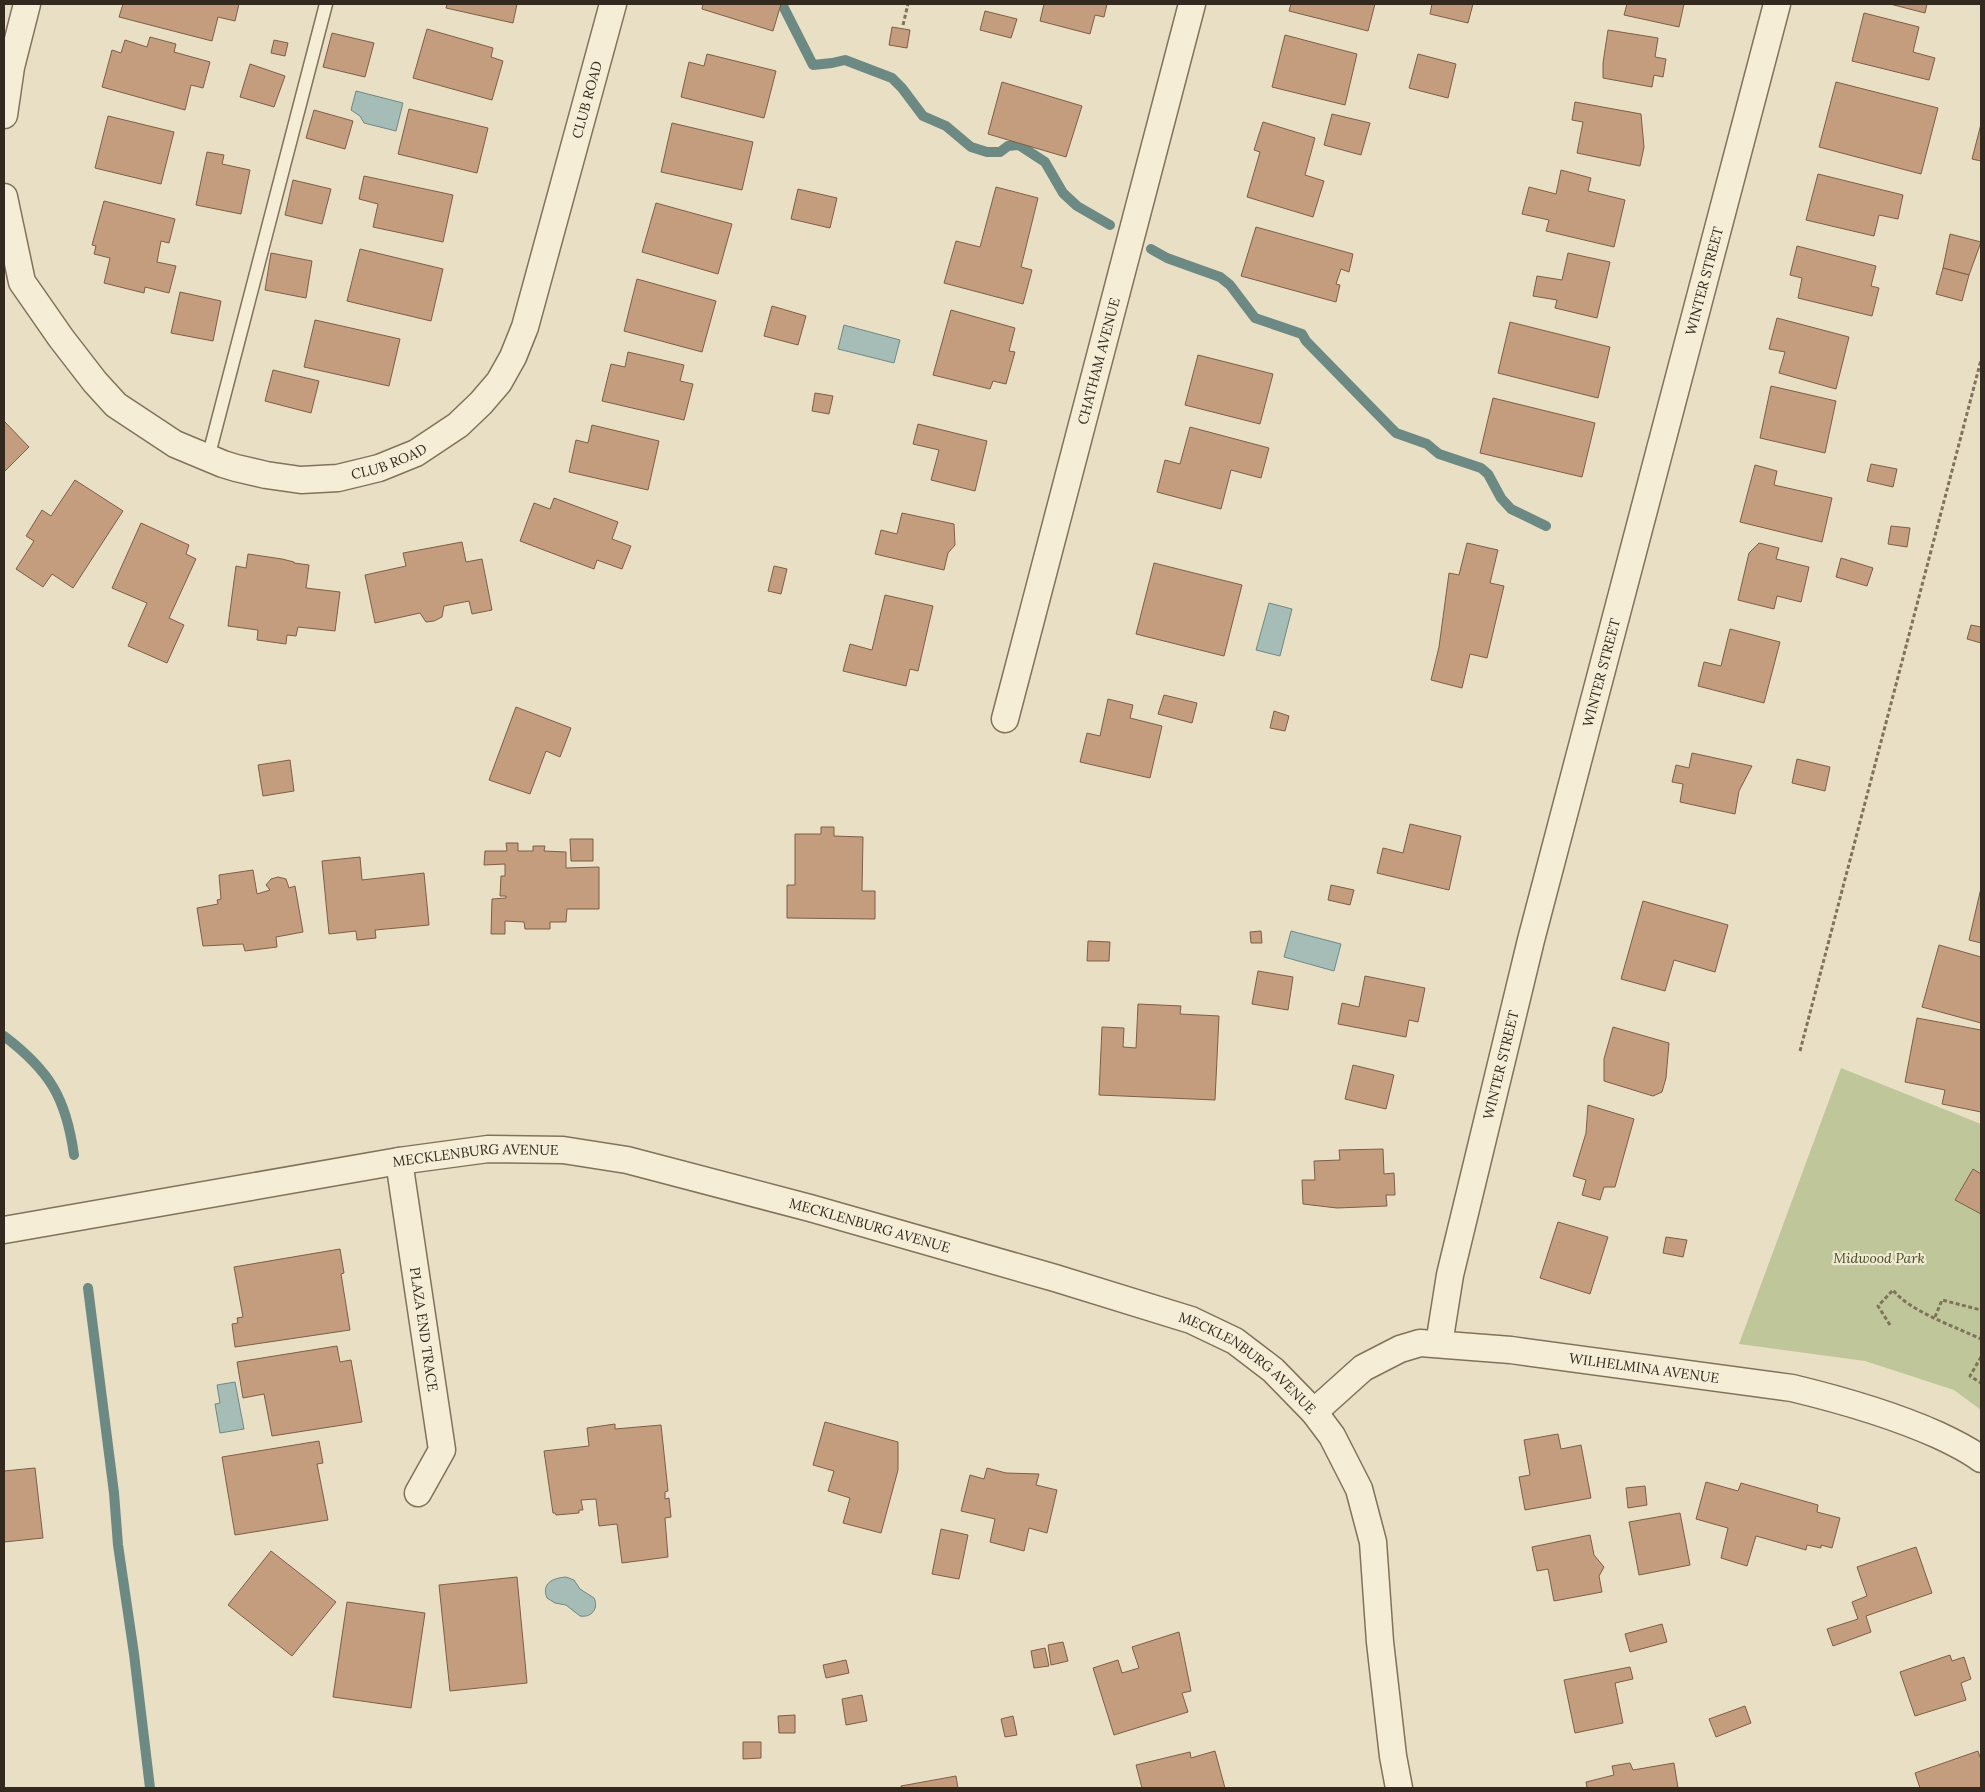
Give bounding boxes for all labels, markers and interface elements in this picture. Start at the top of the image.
street label: CLUB ROAD [568,59,606,141]
street label: WINTER STREET [1681,225,1727,337]
street label: CHATHAM AVENUE [1073,295,1124,426]
street label: CLUB ROAD [349,439,430,483]
street label: WINTER STREET [1578,616,1624,729]
street label: WINTER STREET [1479,1009,1523,1121]
street label: MECKLENBURG AVENUE [392,1140,559,1171]
street label: MECKLENBURG AVENUE [787,1194,953,1257]
park label: Midwood Park [1833,1249,1925,1267]
street label: PLAZA END TRACE [406,1266,442,1393]
street label: MECKLENBURG AVENUE [1177,1308,1320,1418]
street label: WILHELMINA AVENUE [1568,1349,1721,1387]

